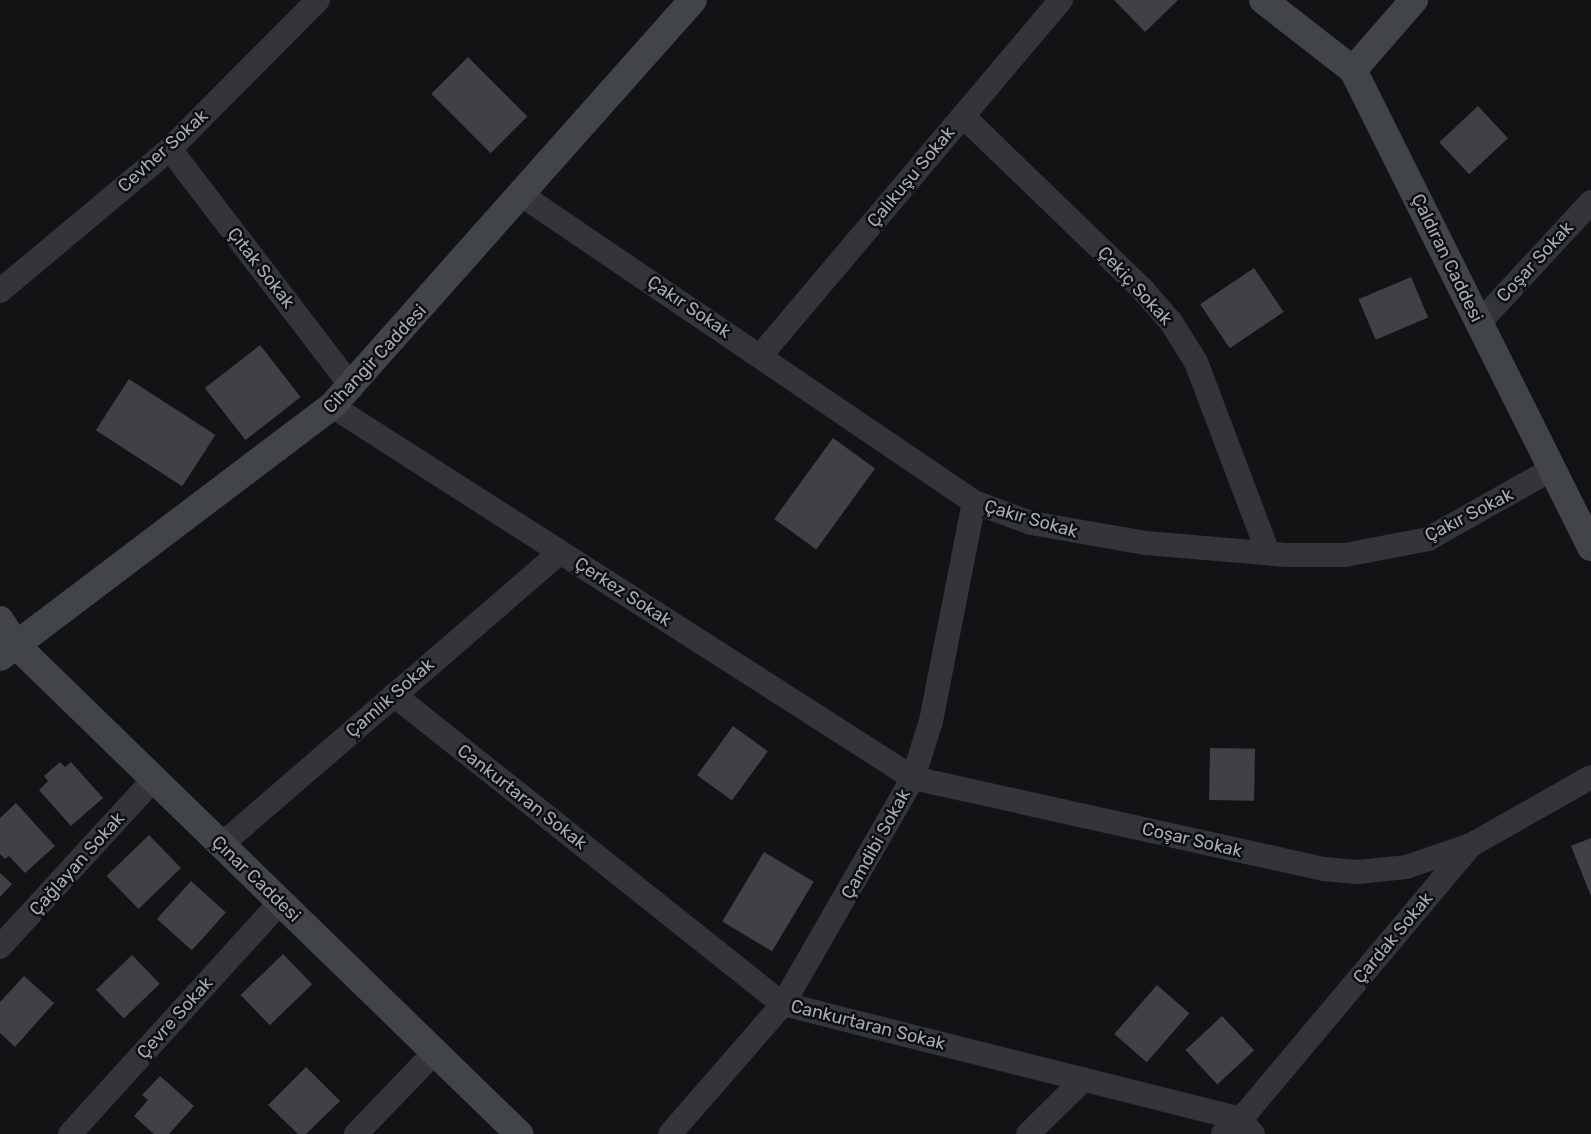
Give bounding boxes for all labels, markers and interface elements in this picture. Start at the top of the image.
street label: Cevher Sokak [113,105,213,197]
street label: Çalıkuşu Sokak [863,122,959,232]
street label: Çaldıran Caddesi [1407,190,1487,326]
street label: Coşar Sokak [1492,217,1578,307]
street label: Çıtak Sokak [223,223,299,313]
street label: Çekiç Sokak [1093,242,1177,330]
street label: Çakır Sokak [643,271,735,343]
street label: Cihangir Caddesi [319,300,431,418]
street label: Çakır Sokak [1421,483,1517,547]
street label: Çakır Sokak [982,495,1080,543]
street label: Çerkez Sokak [570,553,676,631]
street label: Çamlık Sokak [341,654,439,742]
street label: Cankurtaran Sokak [453,740,591,854]
street label: Çamdibi Sokak [837,785,915,903]
street label: Çağlayan Sokak [25,808,129,920]
street label: Coşar Sokak [1140,818,1244,862]
street label: Çınar Caddesi [207,831,305,927]
street label: Çardak Sokak [1348,888,1438,988]
street label: Çevre Sokak [133,973,217,1063]
street label: Cankurtaran Sokak [788,995,948,1055]

